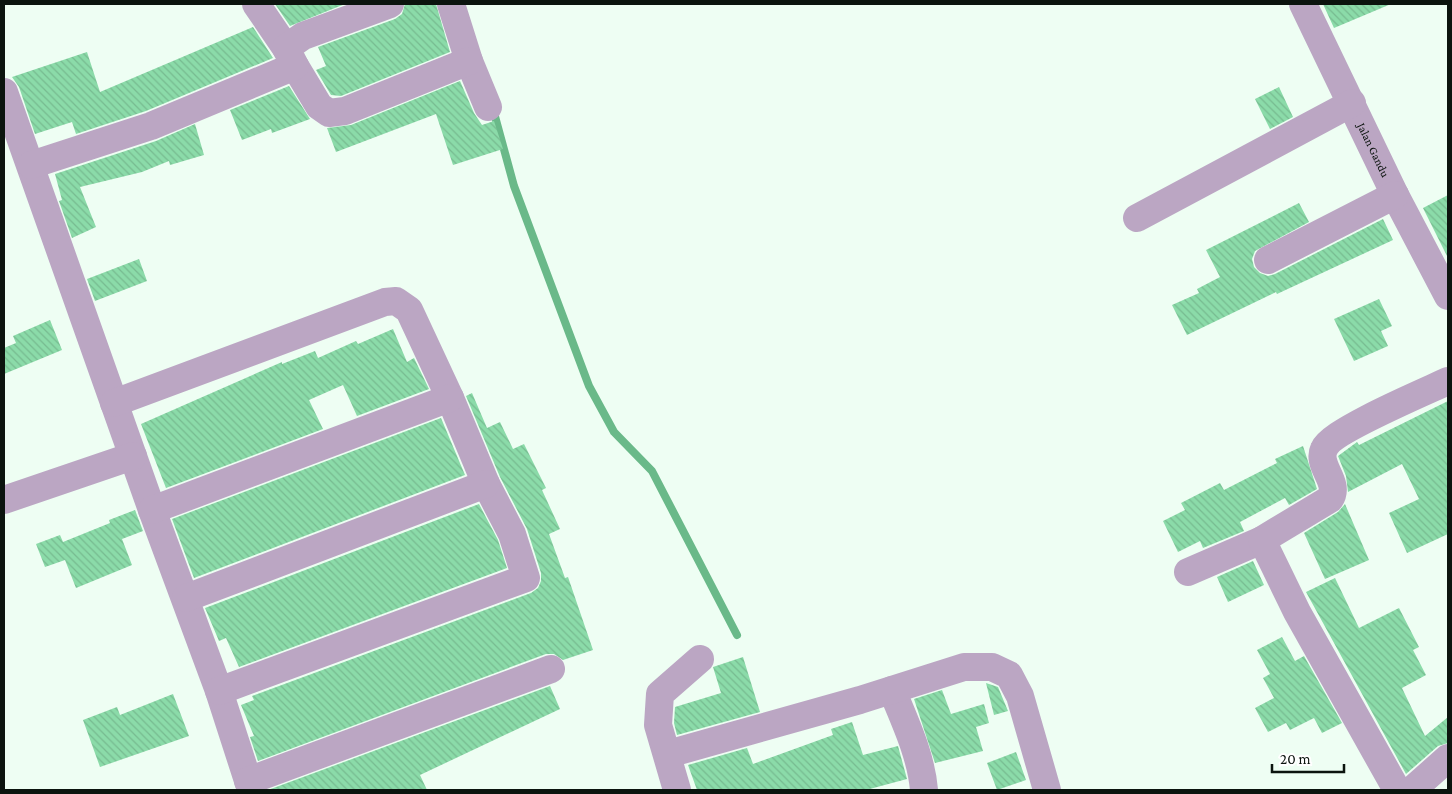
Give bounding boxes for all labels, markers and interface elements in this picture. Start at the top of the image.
street label: Jalan Gandu [1354,119,1393,180]
scale bar [1272,742,1344,774]
text: 20 m [1280,751,1311,767]

